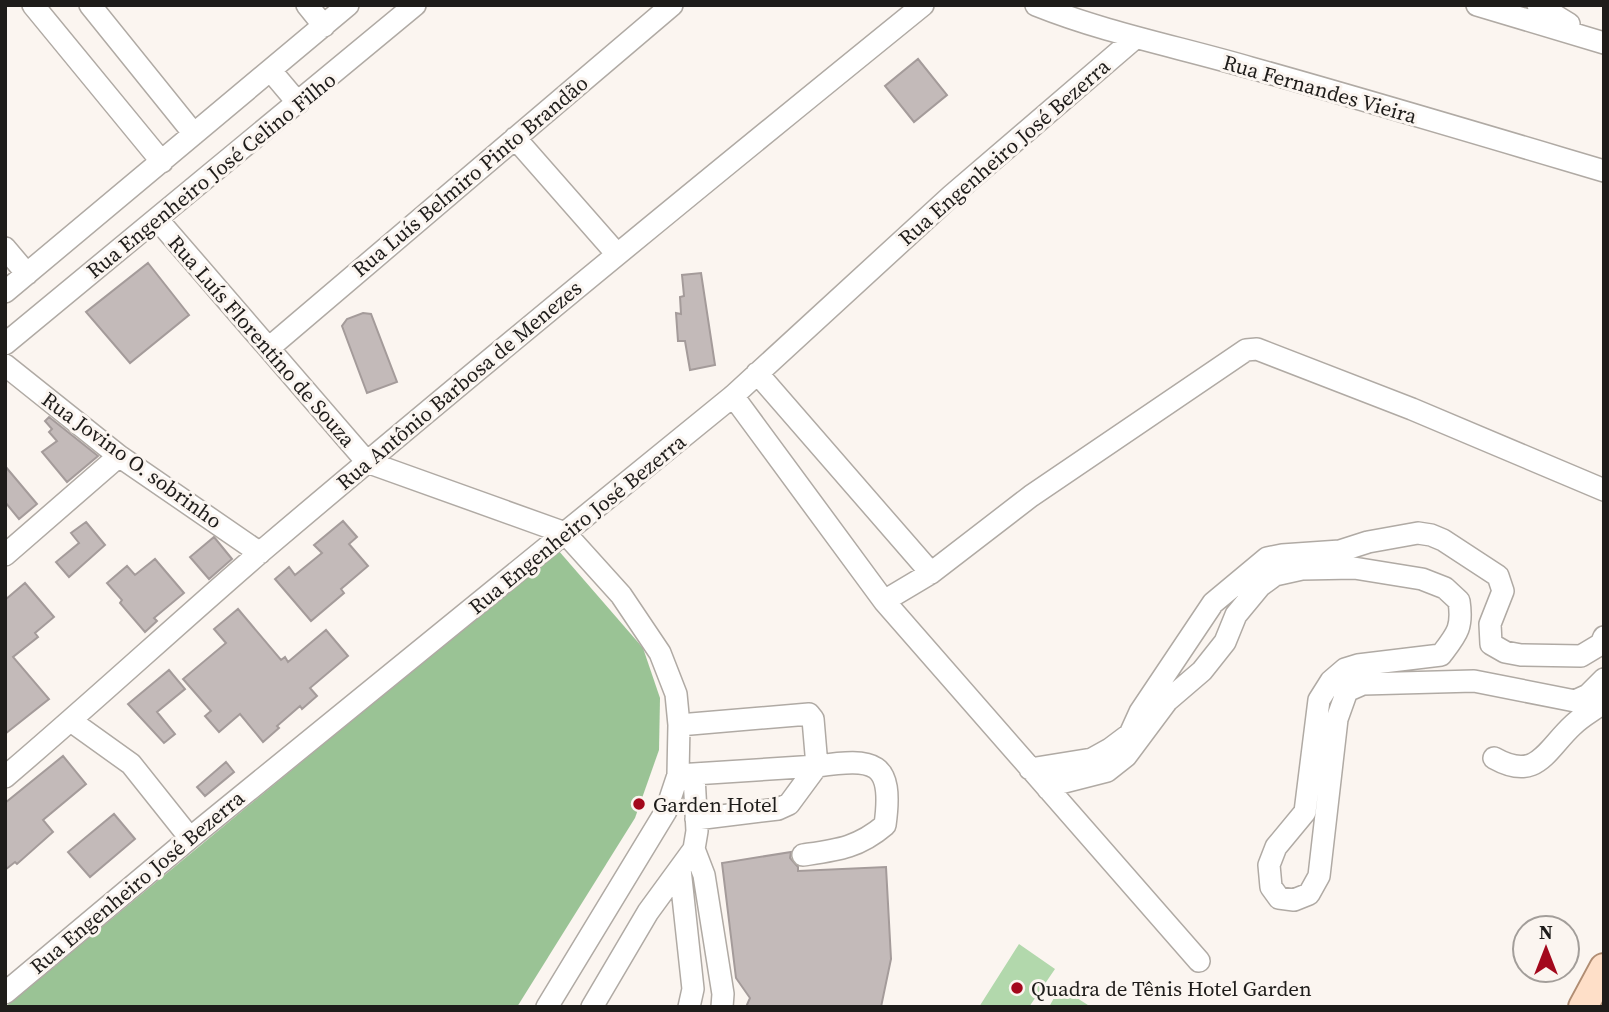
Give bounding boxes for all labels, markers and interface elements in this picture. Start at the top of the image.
street label: Rua Fernandes Vieira [1220,47,1421,131]
street label: Rua Engenheiro José Bezerra [892,52,1116,252]
street label: Rua Engenheiro José Celino Filho [80,65,342,285]
street label: Rua Luís Belmiro Pinto Brandão [346,69,594,283]
street label: Rua Luís Florentino de Souza [162,229,362,453]
street label: Rua Antônio Barbosa de Menezes [330,274,588,496]
street label: Rua Jovino O. sobrinho [36,385,228,535]
street label: Rua Engenheiro José Bezerra [462,427,692,621]
street label: Rua Engenheiro José Bezerra [24,783,251,980]
place label: Garden Hotel [653,790,778,819]
marker: Garden Hotel [631,796,647,812]
north arrow [1511,914,1581,984]
text: N [1539,919,1553,945]
place label: Quadra de Tênis Hotel Garden [1031,974,1312,1003]
marker: Quadra de Tênis Hotel Garden [1009,980,1025,996]

